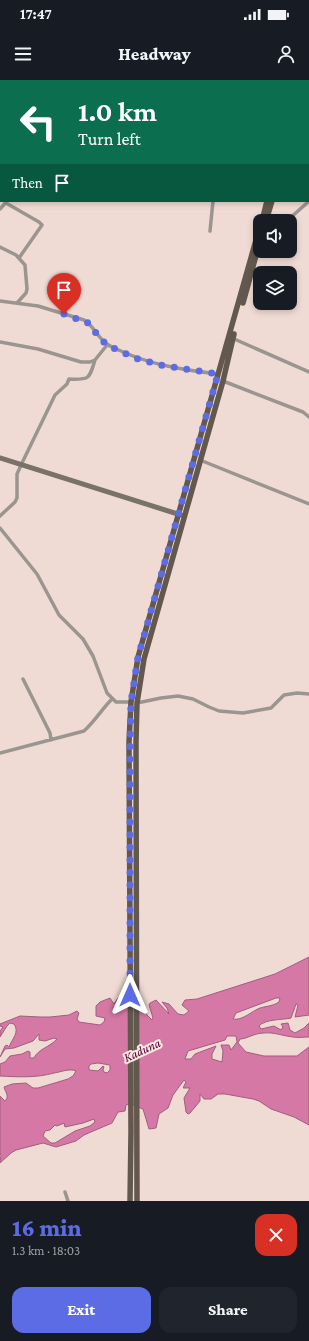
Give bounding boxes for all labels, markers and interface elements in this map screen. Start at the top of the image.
text: 17:47 [20,6,52,22]
icon: menu [12,43,34,65]
icon: person [275,43,297,65]
text: Headway [118,44,191,64]
icon: left [12,96,64,148]
text: 1.0 km [78,96,157,127]
text: Turn left [78,129,141,149]
icon: arrive [51,172,73,194]
text: Then [12,175,43,191]
map controls [253,214,297,310]
button: sound [253,214,297,258]
button: layers [253,266,297,310]
pin [47,273,81,314]
icon: arrive [53,279,75,301]
position arrow [109,974,151,1016]
water label: Kaduna [121,1035,163,1065]
text: 16 min [12,1214,82,1241]
button: close [255,1214,297,1256]
text: 1.3 km · 18:03 [12,1243,80,1258]
button: Exit [12,1287,151,1333]
button: Share [159,1287,297,1333]

